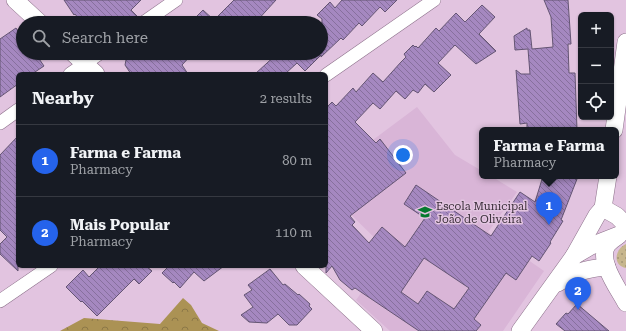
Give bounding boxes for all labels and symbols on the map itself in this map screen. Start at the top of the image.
your location [393,145,413,165]
pin: 1 [536,192,562,225]
place label: Escola Municipal João de Oliveira [436,200,528,226]
school or university icon: Escola Municipal João de Oliveira [417,204,433,220]
pin: 2 [565,277,591,310]

